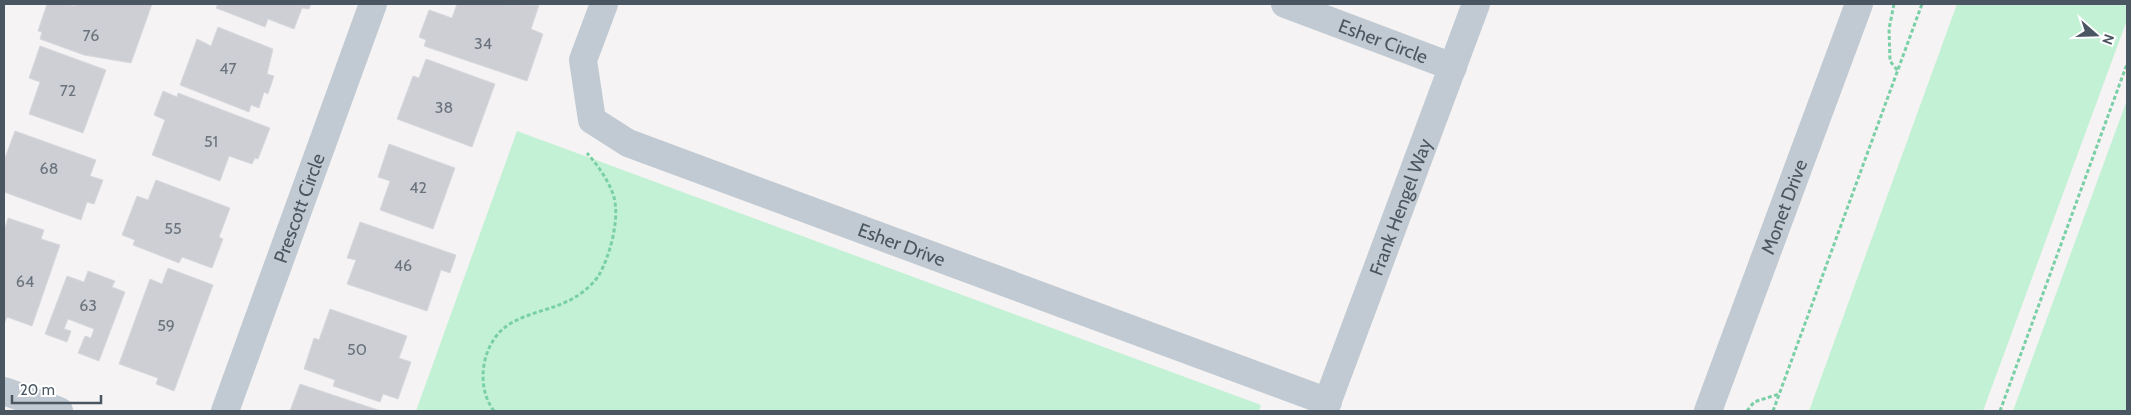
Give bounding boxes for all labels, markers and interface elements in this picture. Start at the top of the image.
north arrow [2071,10,2121,60]
street label: Esher Circle [1335,14,1431,68]
house number: 76 [83,26,99,45]
text: N [2098,32,2118,47]
house number: 34 [474,34,492,53]
house number: 47 [219,59,237,78]
house number: 72 [60,81,76,100]
house number: 38 [435,98,453,117]
house number: 51 [204,132,218,151]
street label: Frank Hengel Way [1364,135,1436,279]
street label: Prescott Circle [268,150,329,266]
street label: Monet Drive [1756,156,1812,257]
house number: 68 [40,159,58,178]
house number: 42 [409,178,427,197]
street label: Esher Drive [855,218,949,271]
house number: 55 [164,219,182,238]
house number: 46 [394,256,412,275]
house number: 64 [16,272,34,291]
house number: 63 [79,296,97,315]
house number: 59 [157,316,175,335]
house number: 50 [347,340,367,359]
scale bar [12,372,101,404]
text: 20 m [20,381,55,399]

